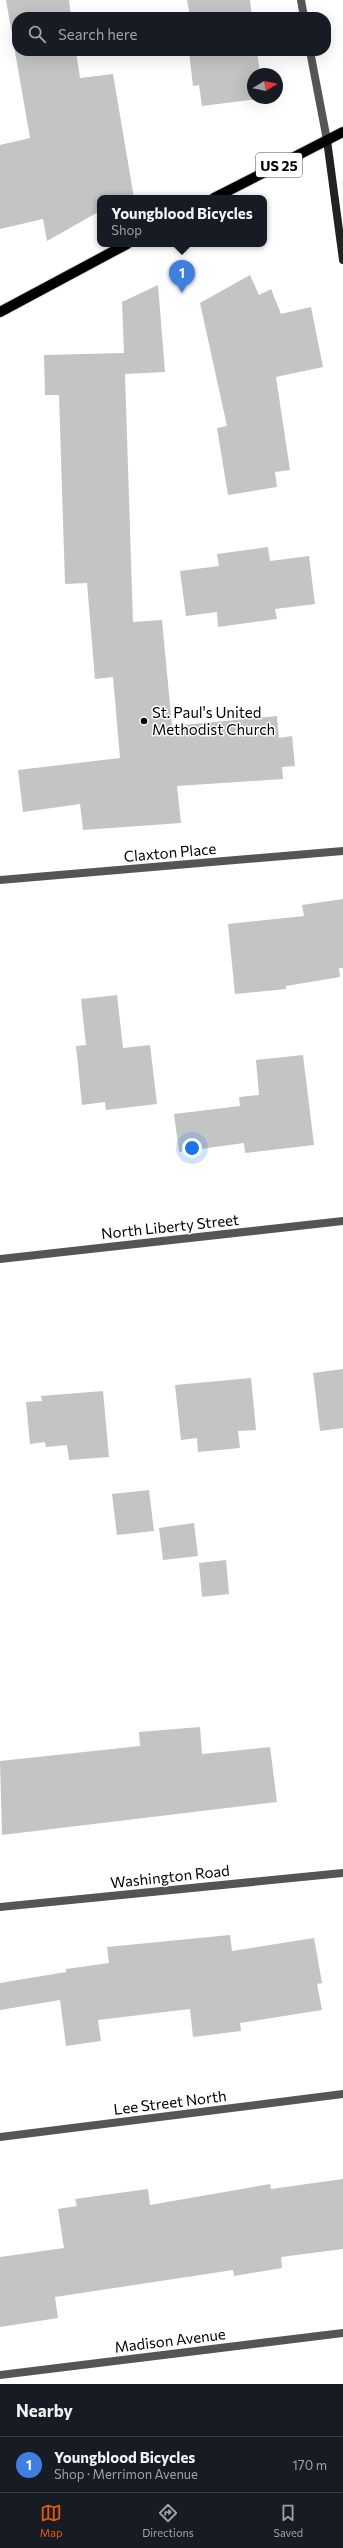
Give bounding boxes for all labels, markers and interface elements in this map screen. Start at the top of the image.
search box [12,12,331,56]
icon: search [26,23,48,45]
text: Search here [58,25,137,43]
north arrow [247,68,283,104]
road number: US 25 [256,153,302,177]
popup [97,195,267,247]
text: Youngblood Bicycles [111,204,253,222]
text: Shop [111,222,142,238]
pin: 1 [169,260,195,293]
place label: St. Paul's United Methodist Church [152,703,275,738]
marker: St. Paul's United Methodist Church [139,716,149,726]
street label: Claxton Place [123,839,217,865]
your location [182,1138,202,1158]
street label: North Liberty Street [100,1210,240,1242]
street label: Washington Road [109,1861,231,1891]
street label: Lee Street North [113,2086,227,2118]
street label: Madison Avenue [113,2324,227,2356]
text: Nearby [16,2400,73,2421]
text: Youngblood Bicycles [54,2448,195,2466]
text: 1 [26,2457,32,2473]
text: 170 m [292,2457,327,2473]
text: Shop · Merrimon Avenue [54,2466,198,2482]
tab: Map [40,2502,63,2539]
tab: Directions [142,2502,194,2539]
tab: Saved [273,2502,303,2539]

